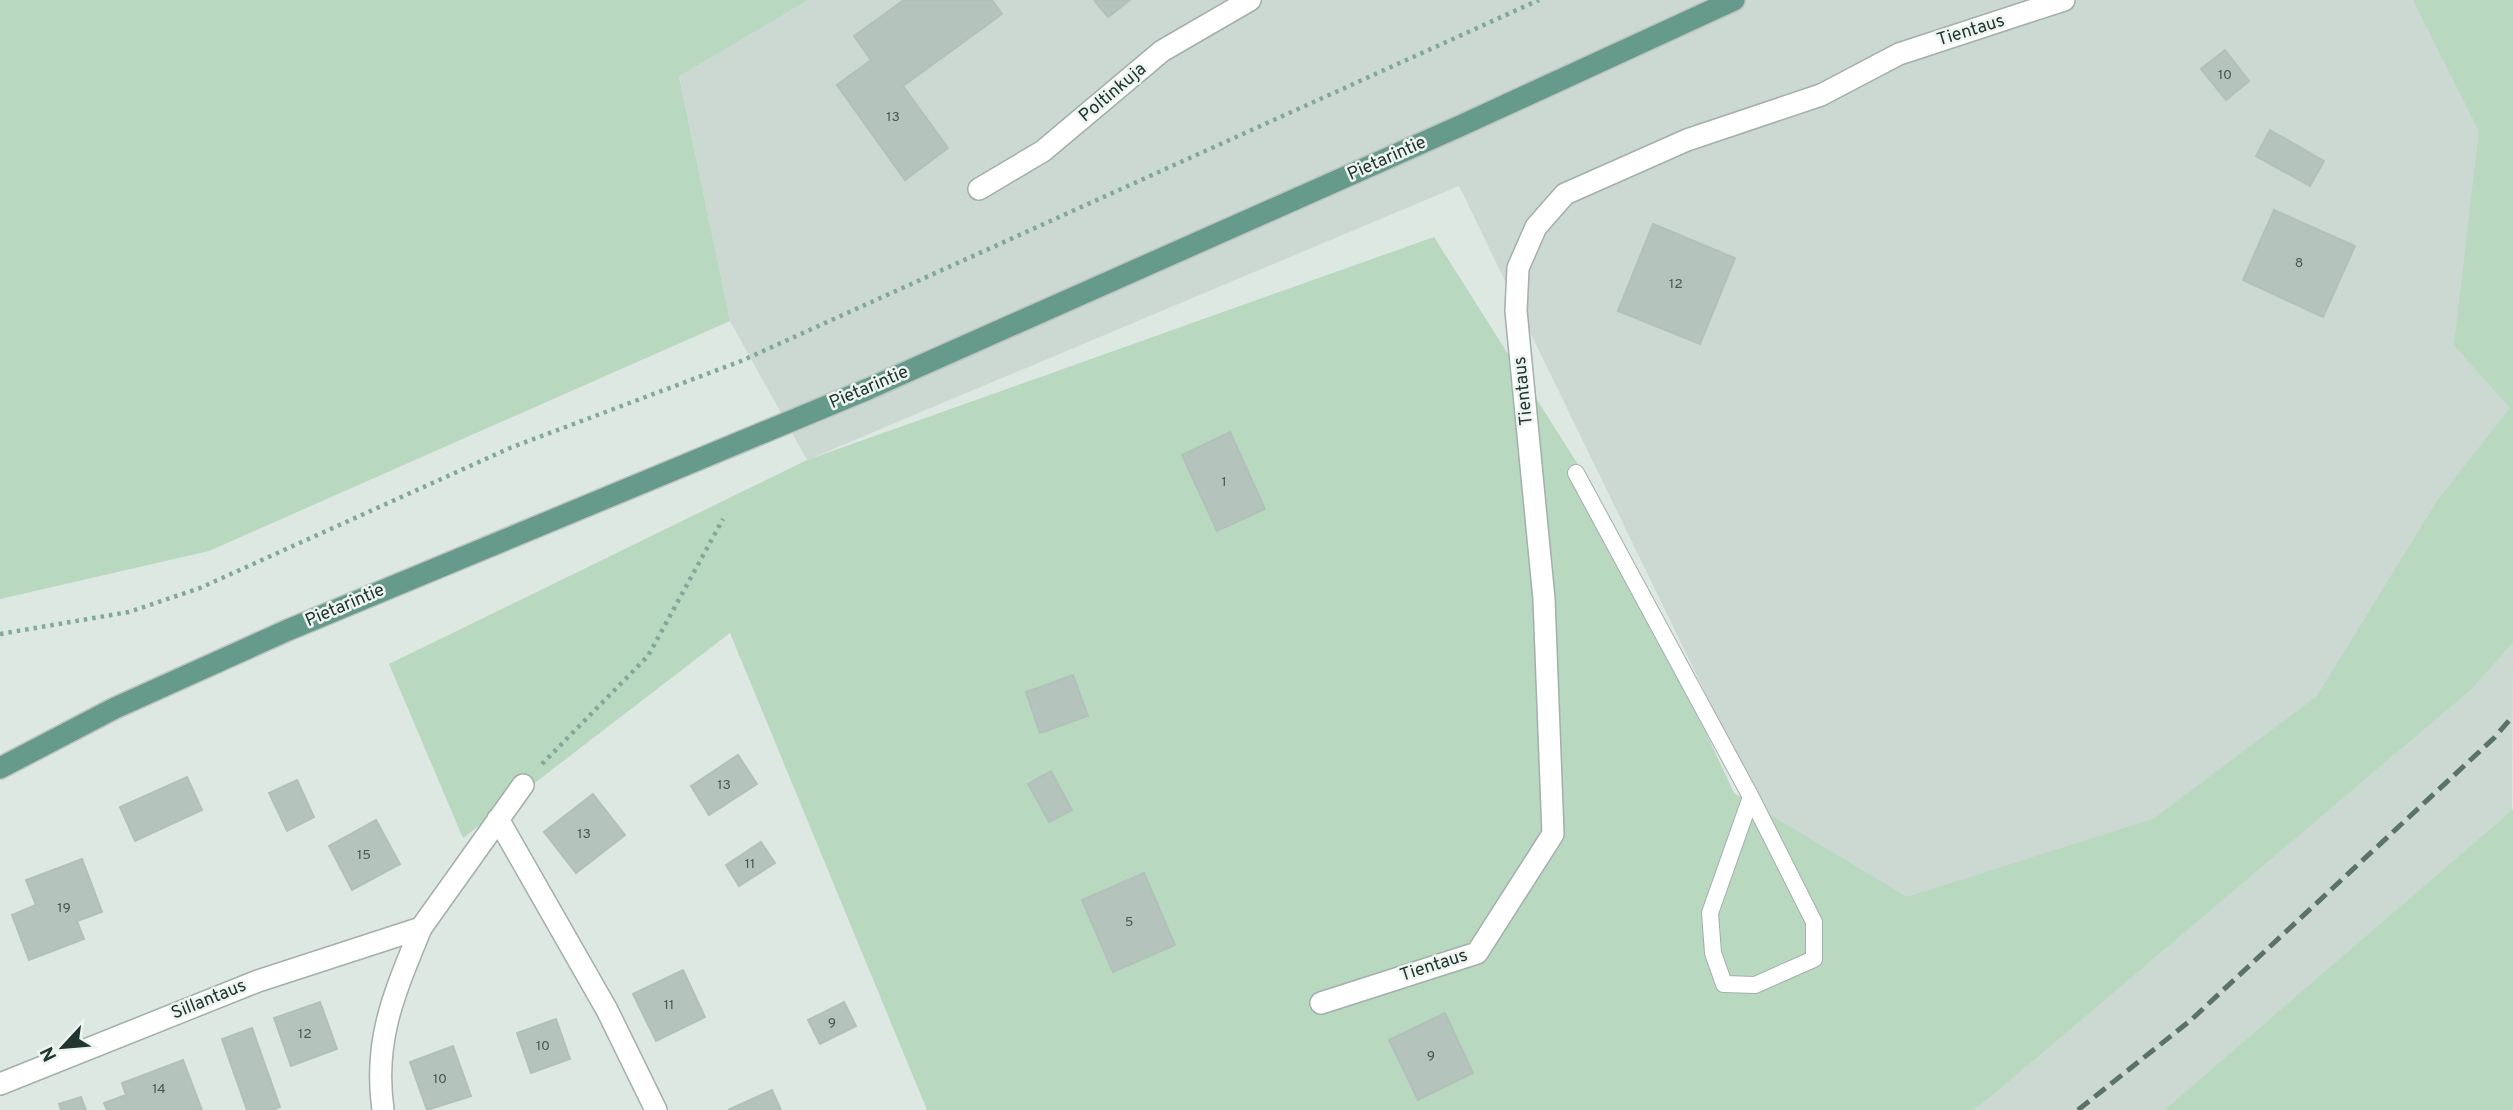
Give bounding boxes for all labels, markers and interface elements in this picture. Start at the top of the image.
street label: Tientaus [1934,10,2008,52]
street label: Poltinkuja [1074,58,1152,128]
house number: 10 [2218,67,2232,84]
house number: 13 [886,109,900,126]
street label: Pietarintie [1344,131,1430,187]
house number: 8 [2295,255,2303,272]
house number: 12 [1669,276,1683,293]
street label: Tientaus [1509,355,1539,427]
street label: Pietarintie [826,361,912,415]
house number: 1 [1221,474,1227,491]
street label: Pietarintie [302,579,388,633]
house number: 13 [717,777,731,794]
house number: 13 [577,826,591,843]
house number: 15 [357,847,371,864]
house number: 11 [745,856,755,873]
house number: 19 [57,900,71,917]
house number: 5 [1125,914,1133,931]
street label: Tientaus [1397,944,1471,988]
street label: Sillantaus [168,975,250,1025]
house number: 11 [664,997,674,1014]
north arrow [28,1012,98,1082]
house number: 9 [828,1015,836,1032]
house number: 12 [298,1026,312,1043]
house number: 10 [536,1038,550,1055]
text: N [36,1042,63,1065]
house number: 9 [1427,1048,1435,1065]
house number: 10 [433,1071,447,1088]
house number: 14 [152,1081,166,1098]

